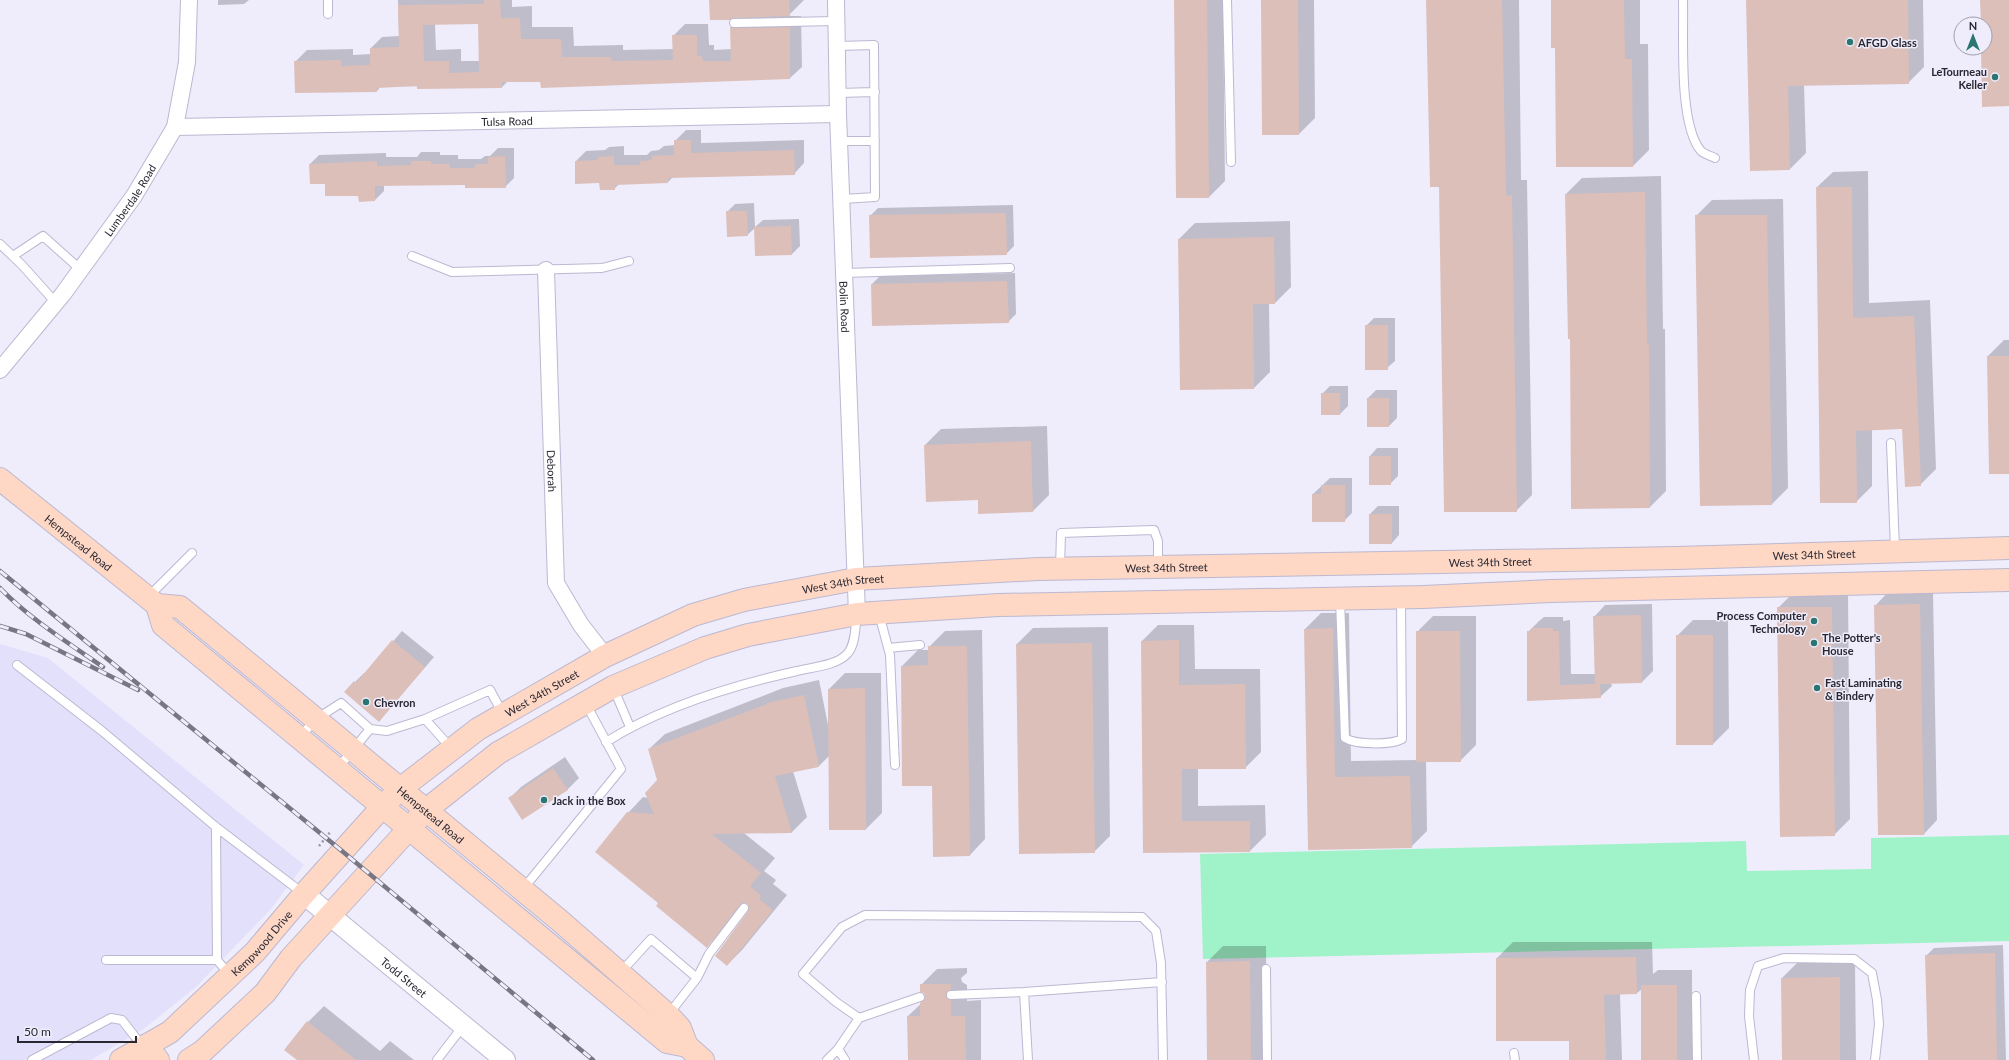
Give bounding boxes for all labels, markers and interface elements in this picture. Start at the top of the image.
north arrow [1953,16,1993,56]
text: N [1969,19,1977,32]
place label: AFGD Glass [1857,36,1917,49]
marker: AFGD Glass [1845,37,1855,47]
place label: LeTourneau Keller [1931,65,1988,91]
marker: LeTourneau Keller [1990,72,2000,82]
street label: Tulsa Road [481,113,533,127]
street label: Lumberdale Road [101,162,158,238]
street label: Bolin Road [838,281,853,333]
street label: Deborah [545,450,560,492]
street label: Hempstead Road [42,511,115,573]
street label: West 34th Street [1772,546,1856,562]
street label: West 34th Street [1449,554,1532,568]
street label: West 34th Street [1125,560,1208,574]
street label: West 34th Street [801,571,884,596]
place label: Process Computer Technology [1716,609,1807,635]
marker: Process Computer Technology [1809,616,1819,626]
place label: The Potter's House [1822,631,1881,657]
marker: The Potter's House [1809,638,1819,648]
street label: West 34th Street [502,666,581,719]
place label: Fast Laminating & Bindery [1825,676,1902,702]
marker: Fast Laminating & Bindery [1812,683,1822,693]
place label: Chevron [374,696,416,709]
marker: Chevron [361,697,371,707]
street label: Hempstead Road [395,783,467,846]
place label: Jack in the Box [552,794,626,807]
marker: Jack in the Box [539,795,549,805]
street label: Kempwood Drive [228,907,294,978]
street label: Todd Street [379,954,430,1000]
scale bar [18,1018,136,1044]
text: 50 m [24,1024,51,1039]

